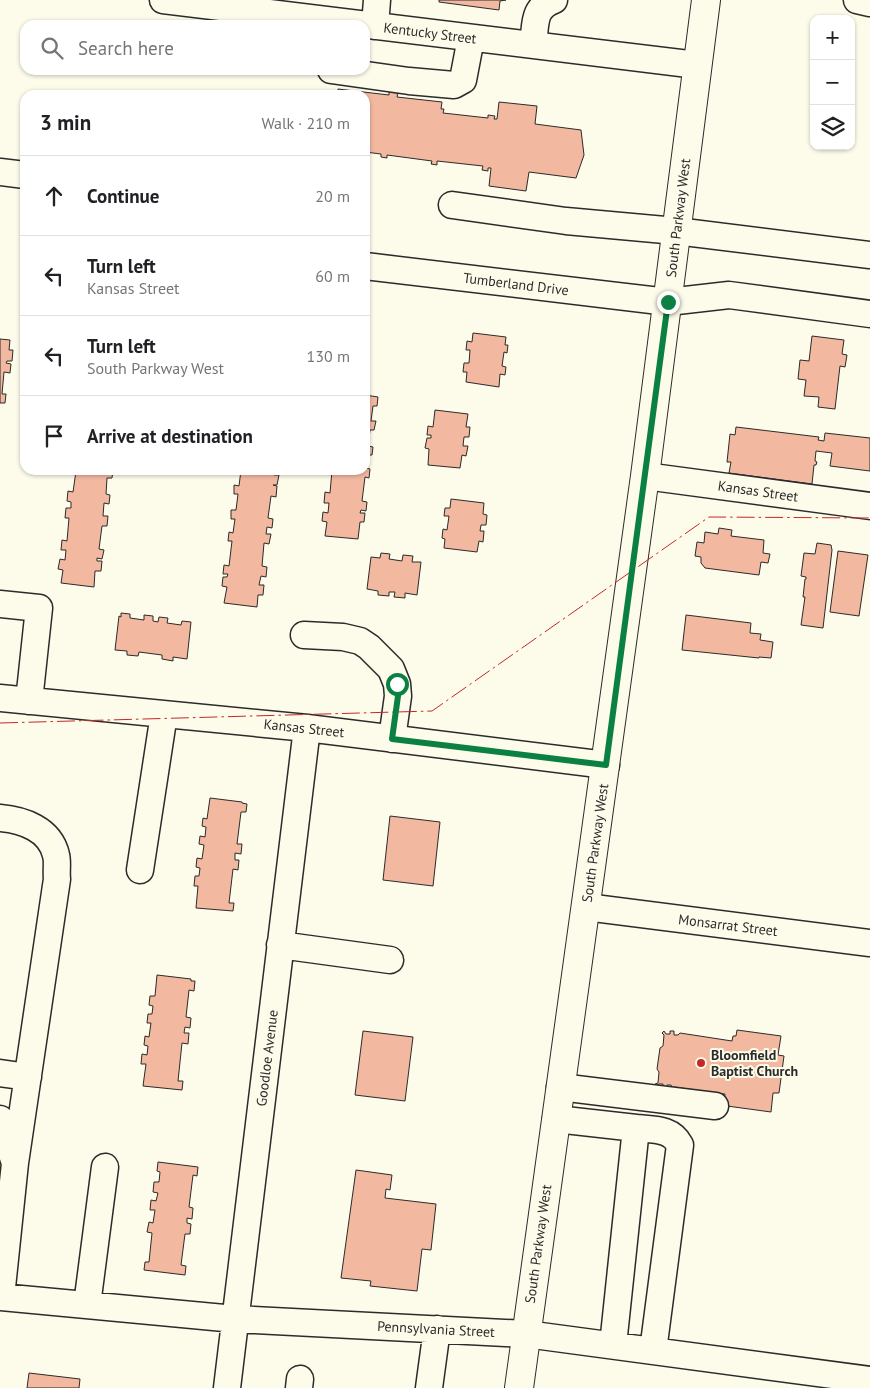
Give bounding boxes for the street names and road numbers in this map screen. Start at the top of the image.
street label: Kentucky Street [383,18,478,48]
street label: South Parkway West [662,157,694,279]
street label: Tumberland Drive [462,269,570,299]
street label: Kansas Street [717,476,800,506]
street label: Kansas Street [263,715,345,741]
street label: South Parkway West [578,782,612,904]
street label: Monsarrat Street [677,910,779,940]
street label: Goodloe Avenue [252,1009,282,1107]
street label: South Parkway West [521,1183,555,1305]
street label: Pennsylvania Street [377,1317,496,1341]

